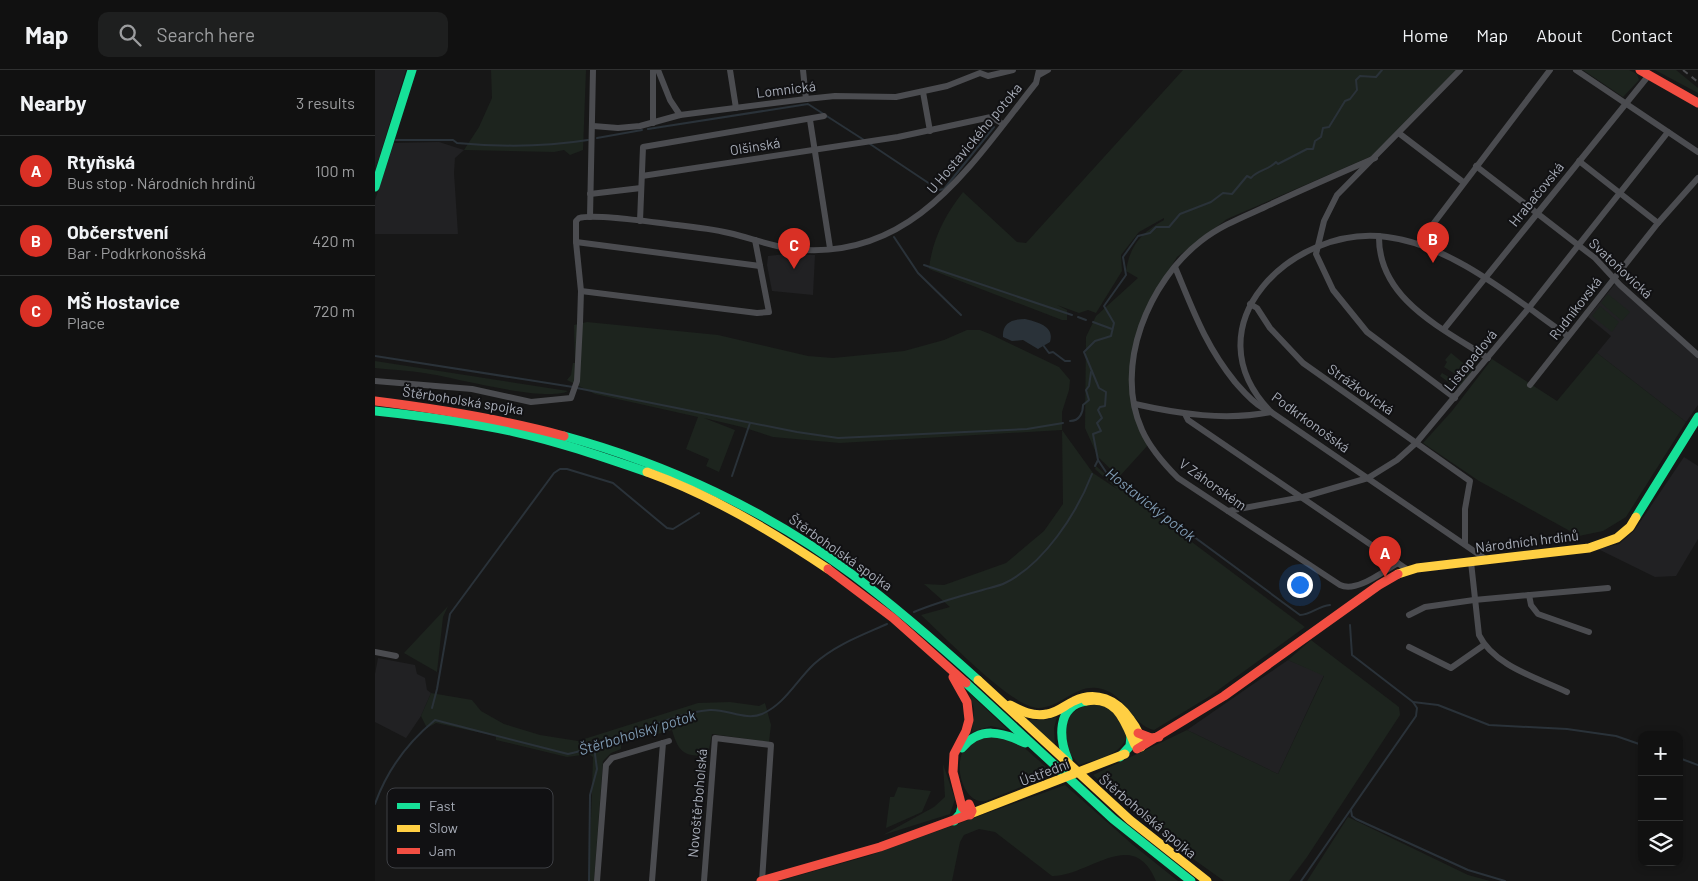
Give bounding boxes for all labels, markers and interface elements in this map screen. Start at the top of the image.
search box [98,12,448,57]
text: Map [25,20,68,49]
icon: search [116,21,144,49]
text: Search here [156,23,255,46]
text: Home [1402,24,1448,46]
text: Map [1476,24,1508,46]
text: About [1536,24,1583,46]
text: Contact [1611,24,1673,46]
street label: Lomnická [755,77,817,101]
street label: U Hostavického potoka [923,79,1025,197]
text: Nearby [20,90,86,115]
text: 3 results [296,93,355,112]
street label: Olšinská [729,134,781,158]
text: Rtyňská [67,150,135,173]
street label: Hrabačovská [1505,158,1567,230]
text: A [31,161,41,180]
text: 100 m [315,161,355,180]
text: Bus stop · Národních hrdinů [67,173,256,192]
text: Občerstvení [67,220,168,243]
pin: B [1417,222,1449,263]
pin: C [778,228,810,269]
text: B [31,231,41,250]
text: 420 m [312,231,355,250]
street label: Svatoňovická [1586,234,1656,302]
text: Bar · Podkrkonošská [67,243,206,262]
street label: Rudníkovská [1545,273,1605,343]
text: MŠ Hostavice [67,290,180,313]
text: C [31,301,41,320]
text: 720 m [313,301,355,320]
text: Place [67,313,105,332]
street label: Listopadová [1440,326,1500,394]
street label: Strážkovická [1324,360,1398,418]
street label: Štěrboholská spojka [401,382,525,418]
street label: Podkrkonošská [1269,388,1353,456]
street label: V Záhorském [1176,455,1250,513]
water label: Hostavický potok [1103,463,1200,545]
street label: Štěrboholská spojka [786,510,896,594]
street label: Národních hrdinů [1474,526,1580,556]
pin: A [1369,536,1401,577]
your location [1287,572,1313,598]
water label: Štěrboholský potok [576,705,698,758]
map controls [1638,731,1683,866]
button: + [1638,731,1683,776]
street label: Novoštěrboholská [684,748,710,858]
street label: Ústřední [1017,755,1071,789]
street label: Štěrboholská spojka [1096,770,1200,862]
button: − [1638,776,1683,821]
legend [387,788,553,868]
text: Fast [429,797,455,814]
text: Slow [429,819,458,836]
button: layers [1638,821,1683,866]
text: Jam [429,842,456,859]

